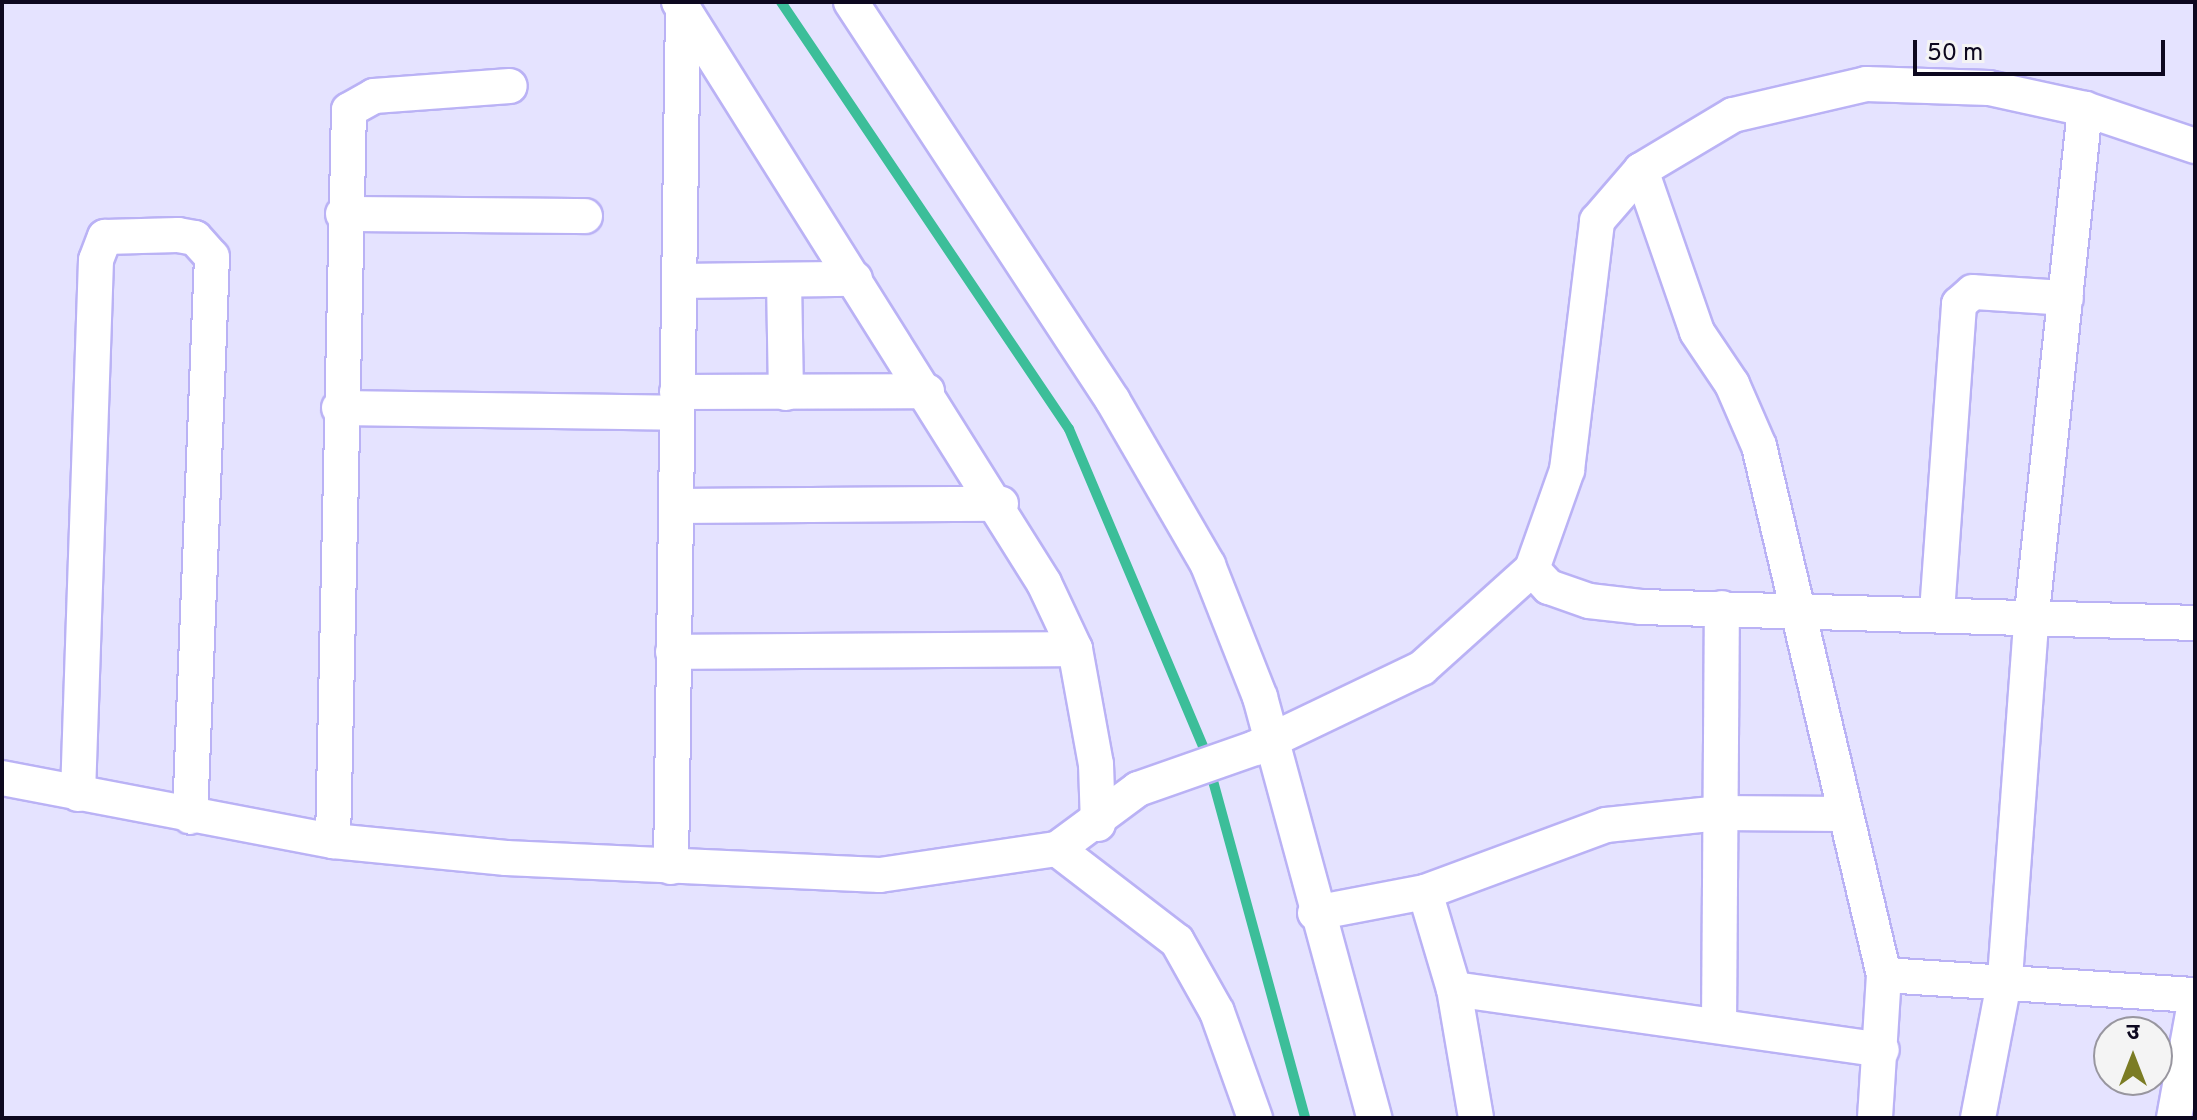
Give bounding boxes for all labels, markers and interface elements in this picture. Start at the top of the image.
scale bar [1917,24,2169,74]
text: 50 m [1927,39,1983,69]
north arrow [2093,1016,2173,1096]
text: उ [2127,1020,2139,1047]

